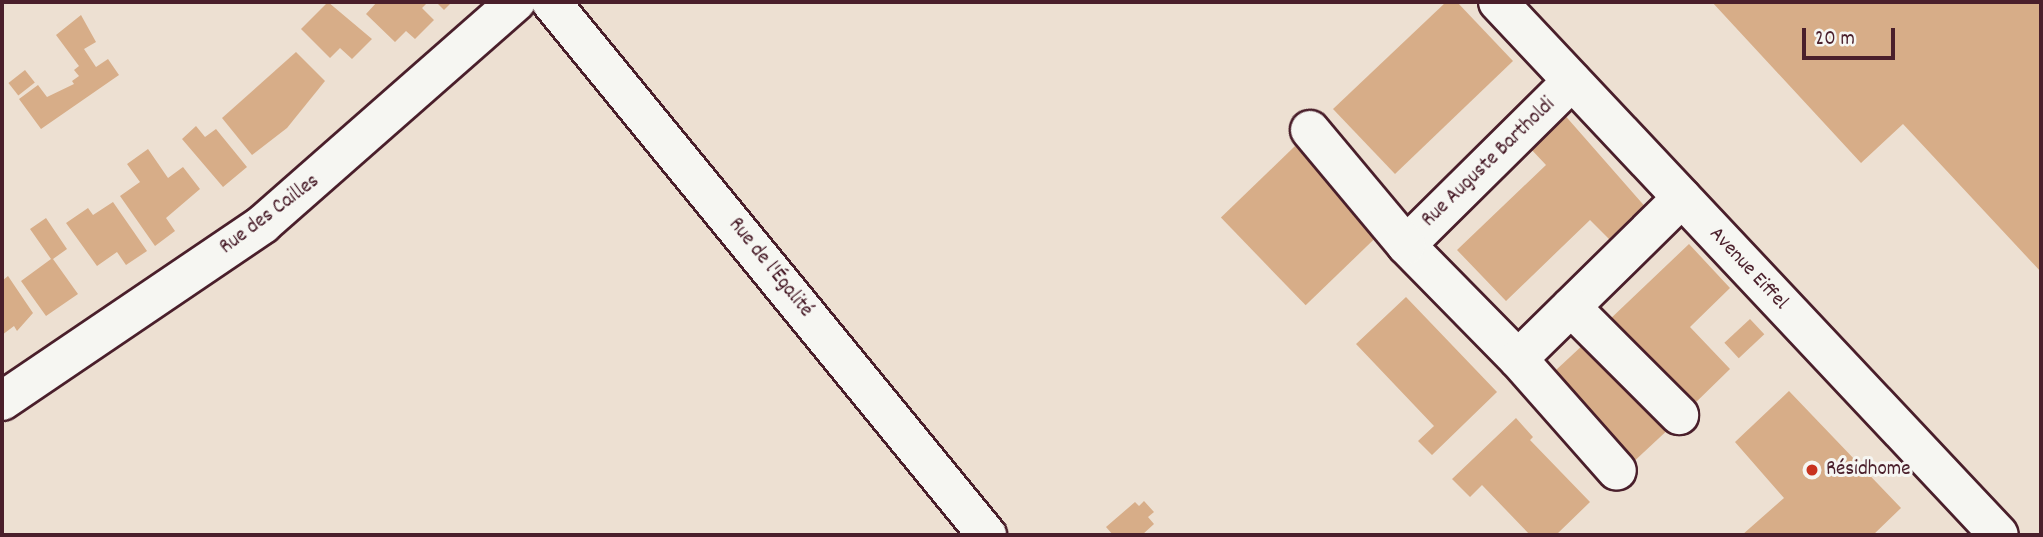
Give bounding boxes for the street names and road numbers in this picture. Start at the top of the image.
street label: Rue Auguste Bartholdi [1417,93,1561,233]
street label: Rue des Cailles [215,169,325,261]
street label: Rue de l'Égalité [722,213,818,323]
street label: Avenue Eiffel [1703,222,1793,316]

